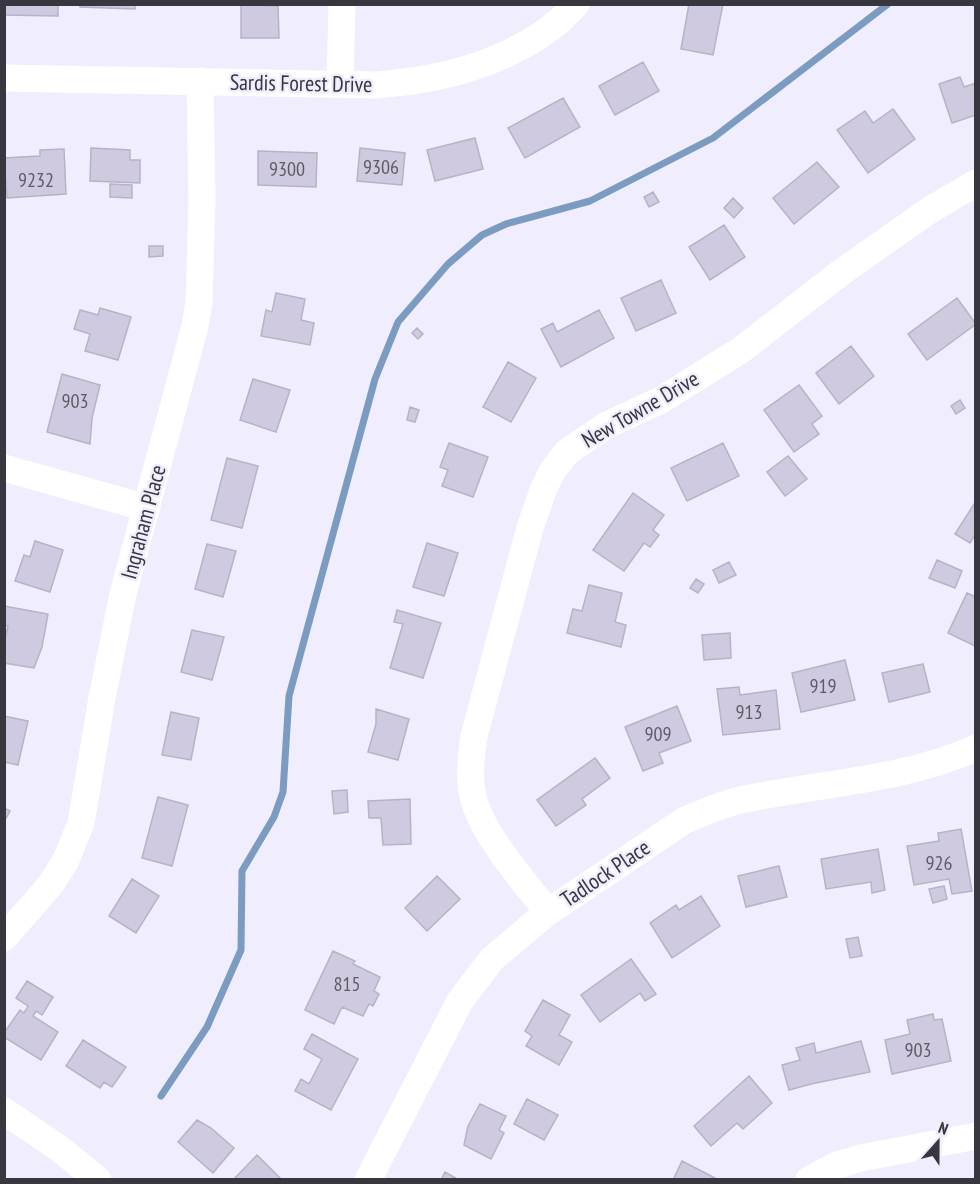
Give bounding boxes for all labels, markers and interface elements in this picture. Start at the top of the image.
street label: Sardis Forest Drive [230,68,372,98]
house number: 9306 [363,154,399,180]
house number: 9300 [269,156,305,182]
house number: 9232 [18,167,54,193]
street label: New Towne Drive [576,364,704,454]
house number: 903 [62,388,89,414]
street label: Ingraham Place [114,462,172,582]
house number: 919 [810,673,837,699]
house number: 913 [736,699,763,725]
house number: 909 [645,721,672,747]
street label: Tadlock Place [555,833,655,913]
house number: 926 [926,850,953,876]
house number: 815 [334,971,361,997]
house number: 903 [905,1037,932,1063]
north arrow [908,1112,968,1172]
text: N [936,1117,951,1139]

